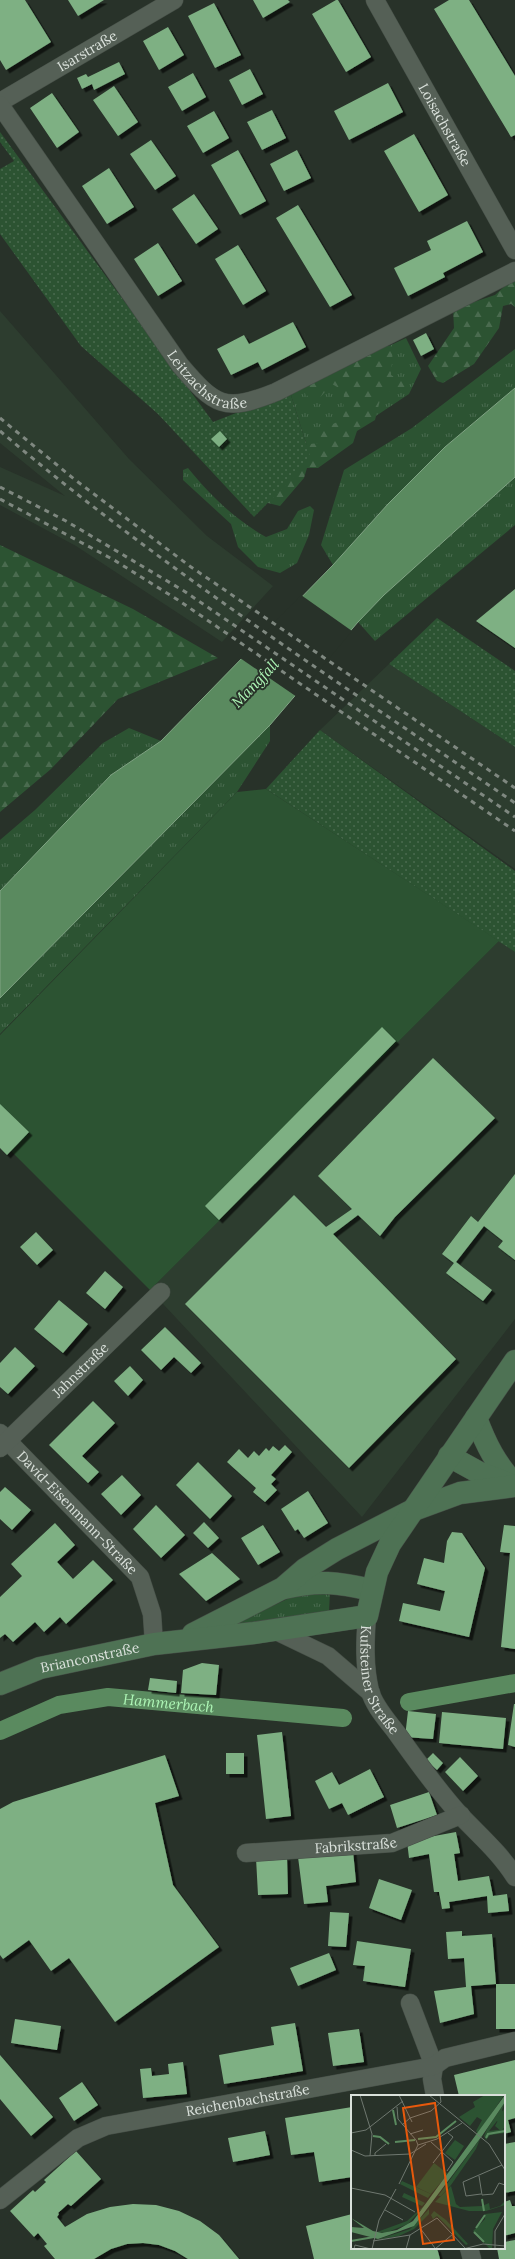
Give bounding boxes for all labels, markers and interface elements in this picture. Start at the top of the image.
street label: Isarstraße [54,26,121,76]
street label: Loisachstraße [415,80,475,170]
street label: Leitzachstraße [163,347,249,413]
water label: Mangfall [227,654,283,711]
street label: Jahnstraße [48,1338,113,1402]
street label: David-Eisenmann-Straße [13,1447,142,1579]
street label: Kufsteiner Straße [356,1625,404,1738]
street label: Brianconstraße [39,1638,141,1677]
water label: Hammerbach [122,1689,215,1716]
street label: Fabrikstraße [314,1833,400,1857]
street label: Reichenbachstraße [184,2080,311,2120]
inset map [351,2095,505,2249]

